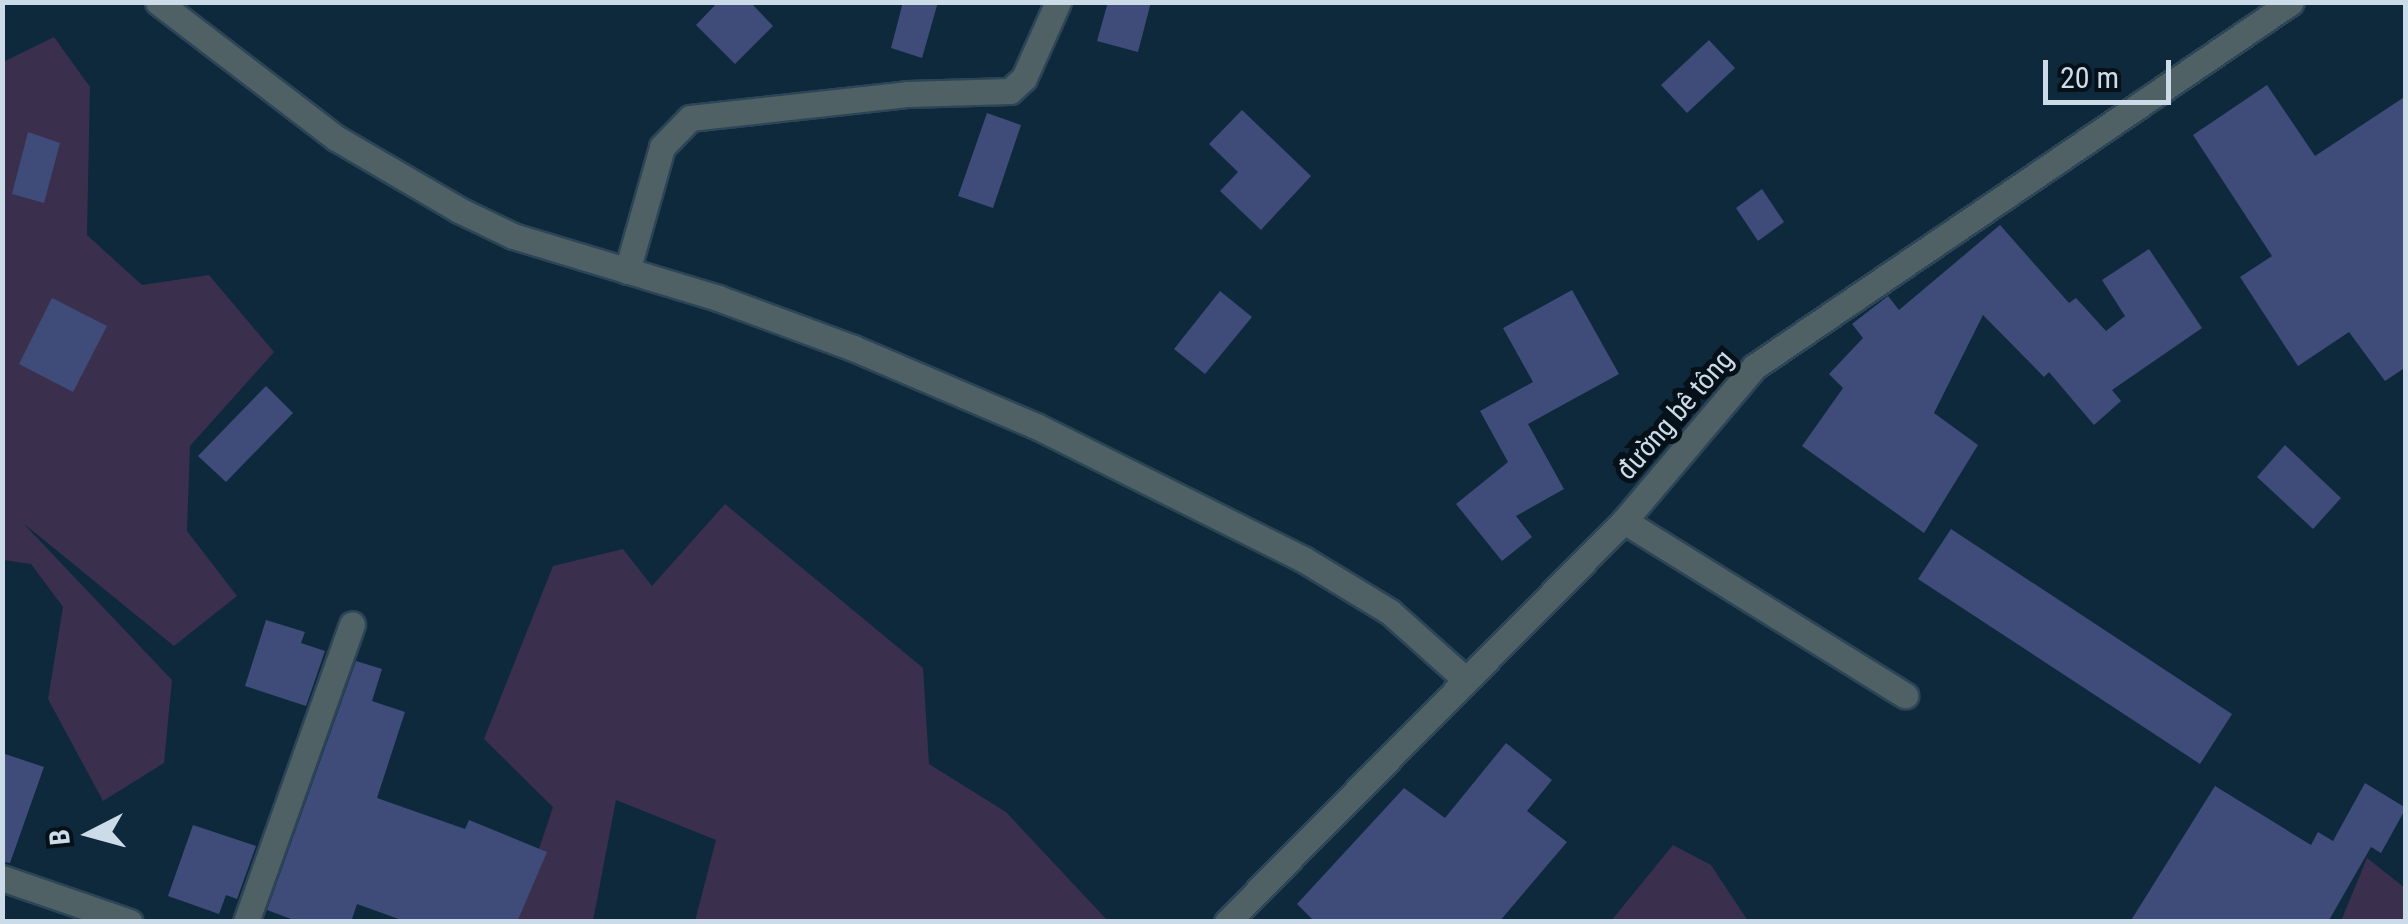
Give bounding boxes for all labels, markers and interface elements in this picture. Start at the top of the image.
scale bar [2048,40,2176,102]
text: 20 m [2060,60,2119,95]
street label: đường bê tông [1610,343,1740,487]
north arrow [40,784,140,884]
text: B [42,828,77,847]

